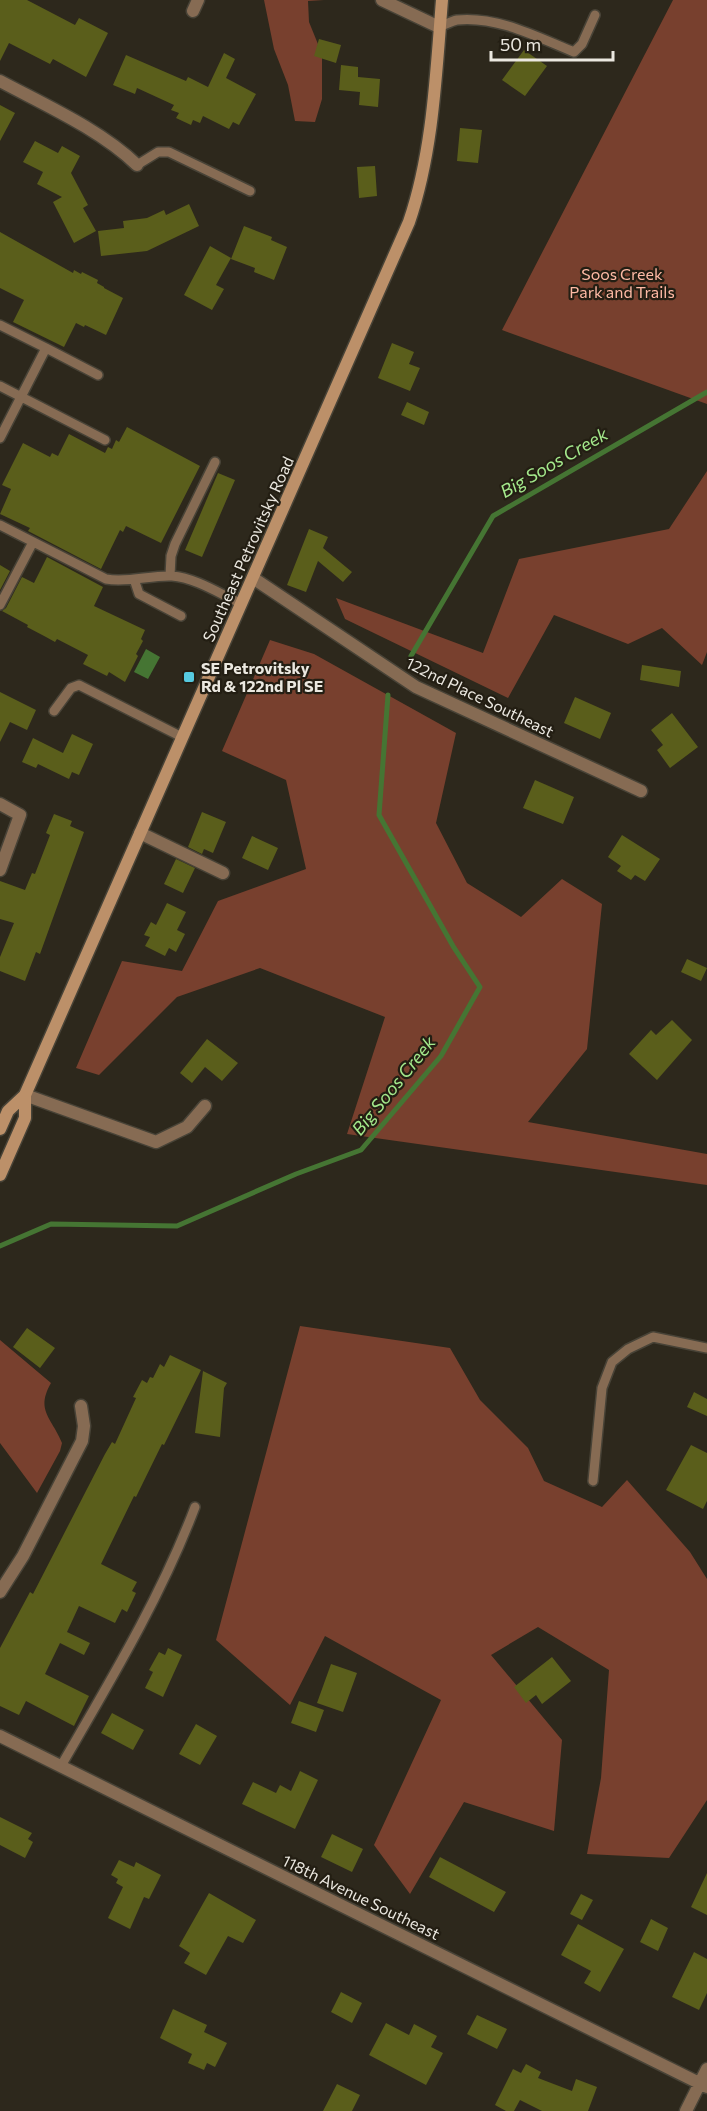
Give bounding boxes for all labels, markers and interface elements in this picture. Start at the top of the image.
scale bar [491,24,612,62]
text: 50 m [500,33,541,55]
park label: Soos Creek Park and Trails [569,264,675,301]
water label: Big Soos Creek [496,422,612,502]
street label: Southeast Petrovitsky Road [198,453,297,644]
street label: 122nd Place Southeast [403,652,558,741]
place label: SE Petrovitsky Rd & 122nd Pl SE [201,658,323,695]
marker: SE Petrovitsky Rd & 122nd Pl SE [182,670,196,684]
water label: Big Soos Creek [347,1030,441,1139]
street label: 118th Avenue Southeast [279,1850,443,1943]

